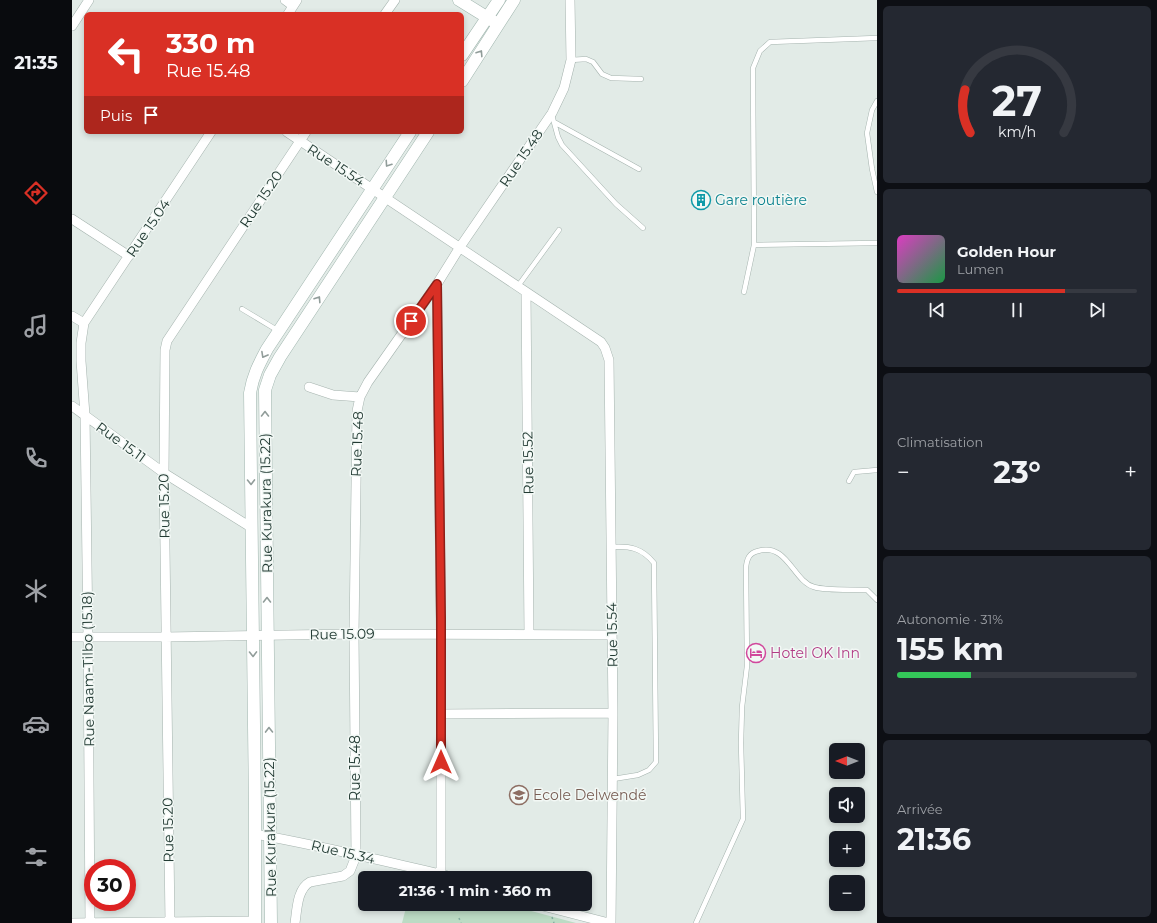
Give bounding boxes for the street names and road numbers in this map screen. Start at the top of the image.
street label: Rue 15.48 [495,126,547,190]
street label: Rue 15.54 [304,140,369,191]
street label: Rue 15.20 [235,167,287,231]
street label: Rue 15.04 [122,195,174,260]
street label: Rue 15.48 [347,411,367,477]
street label: Rue 15.11 [92,418,150,466]
street label: Rue 15.52 [518,431,538,495]
street label: Rue Kurakura (15.22) [256,433,276,573]
street label: Rue 15.20 [154,473,174,539]
street label: Rue Naam-Tilbo (15.18) [78,591,98,747]
street label: Rue 15.54 [602,602,622,668]
street label: Rue 15.09 [309,624,375,644]
street label: Rue 15.48 [346,735,364,801]
street label: Rue Kurakura (15.22) [260,757,280,897]
street label: Rue 15.20 [158,797,178,863]
street label: Rue 15.34 [309,836,377,868]

